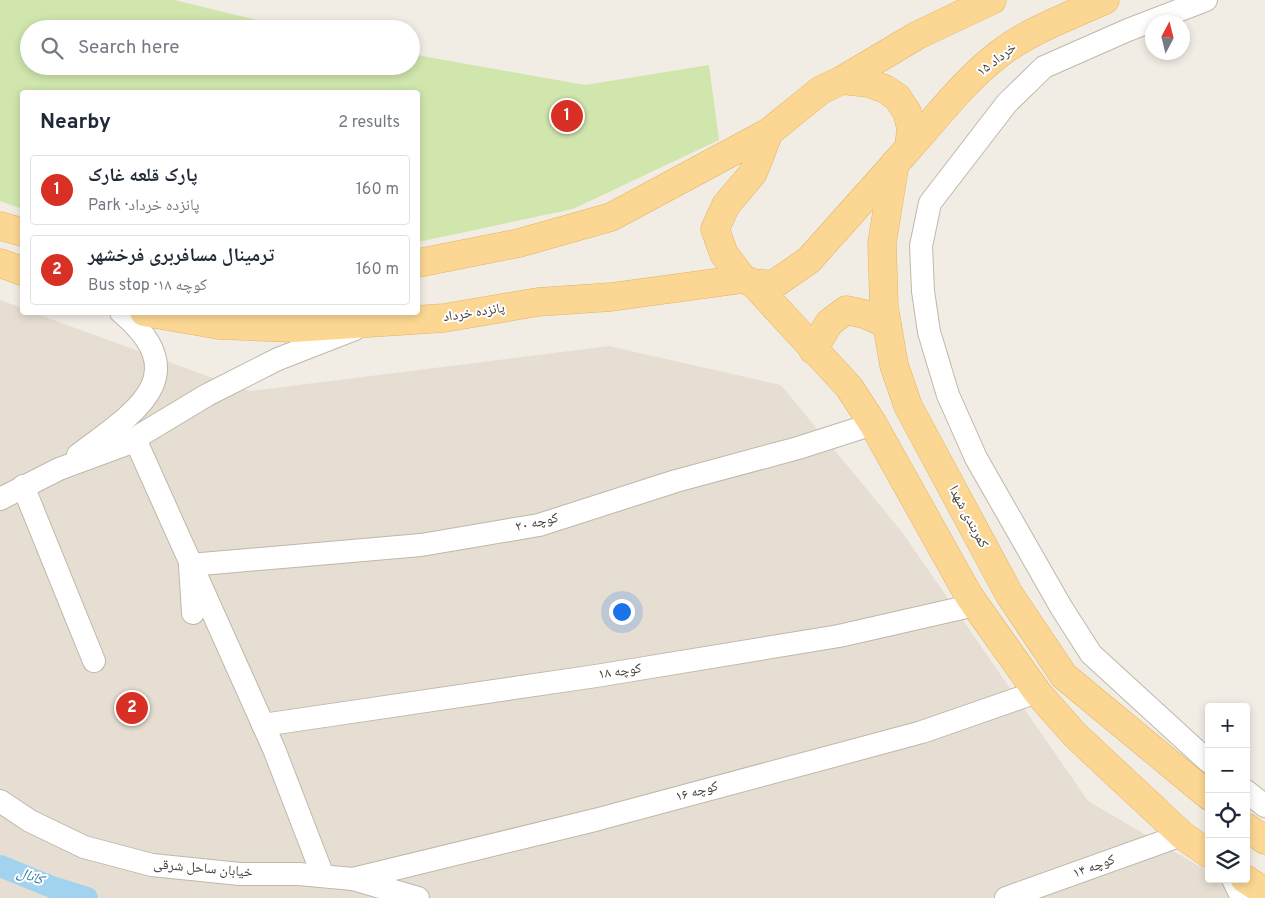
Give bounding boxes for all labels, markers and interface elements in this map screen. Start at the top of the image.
north arrow [1145,15,1190,60]
search box [20,20,420,75]
icon: search [38,34,66,62]
text: Search here [78,36,180,60]
street label: ۱۵ خرداد [974,39,1020,81]
pin: 1 [551,97,583,135]
text: Nearby [40,109,111,136]
text: 2 results [338,113,400,133]
text: پارک قلعه غارک [88,164,197,188]
text: 1 [54,180,60,200]
text: 160 m [356,180,399,200]
text: Park · پانزده خرداد [88,196,200,216]
text: ترمینال مسافربری فرخشهر [88,244,274,268]
text: 2 [52,260,62,280]
text: 160 m [356,260,399,280]
text: Bus stop · کوچه ۱۸ [88,276,207,296]
street label: پانزده خرداد [442,300,506,326]
street label: کمربندی شهدا [944,483,992,551]
street label: کوچه ۲۰ [514,510,560,536]
your location [609,599,635,625]
street label: کوچه ۱۸ [597,660,643,684]
pin: 2 [116,689,148,727]
map controls [1205,703,1250,883]
button: + [1205,703,1250,748]
button: − [1205,748,1250,793]
street label: کوچه ۱۶ [674,778,720,806]
button: locate [1205,793,1250,838]
button: layers [1205,838,1250,883]
street label: کوچه ۱۴ [1071,852,1118,882]
street label: خیابان ساحل شرقی [152,856,254,882]
water label: کانال [14,863,48,891]

